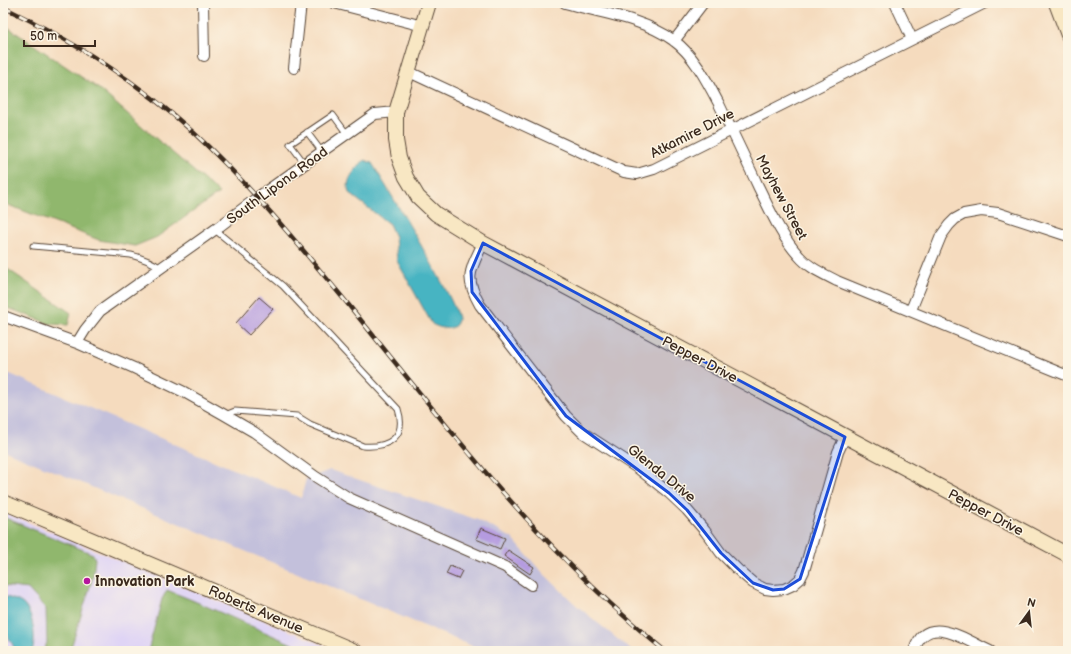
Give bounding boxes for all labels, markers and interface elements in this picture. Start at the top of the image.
scale bar [24,22,95,48]
text: 50 m [30,29,57,44]
street label: Atkamire Drive [647,105,737,162]
street label: South Lipona Road [223,143,331,228]
street label: Mayhew Street [752,152,811,243]
street label: Pepper Drive [659,332,740,386]
street label: Glenda Drive [624,441,699,506]
street label: Pepper Drive [945,485,1026,539]
place label: Innovation Park [95,573,195,590]
marker: Innovation Park [82,576,92,586]
street label: Roberts Avenue [206,582,306,637]
north arrow [1009,592,1049,632]
text: N [1026,595,1037,610]

